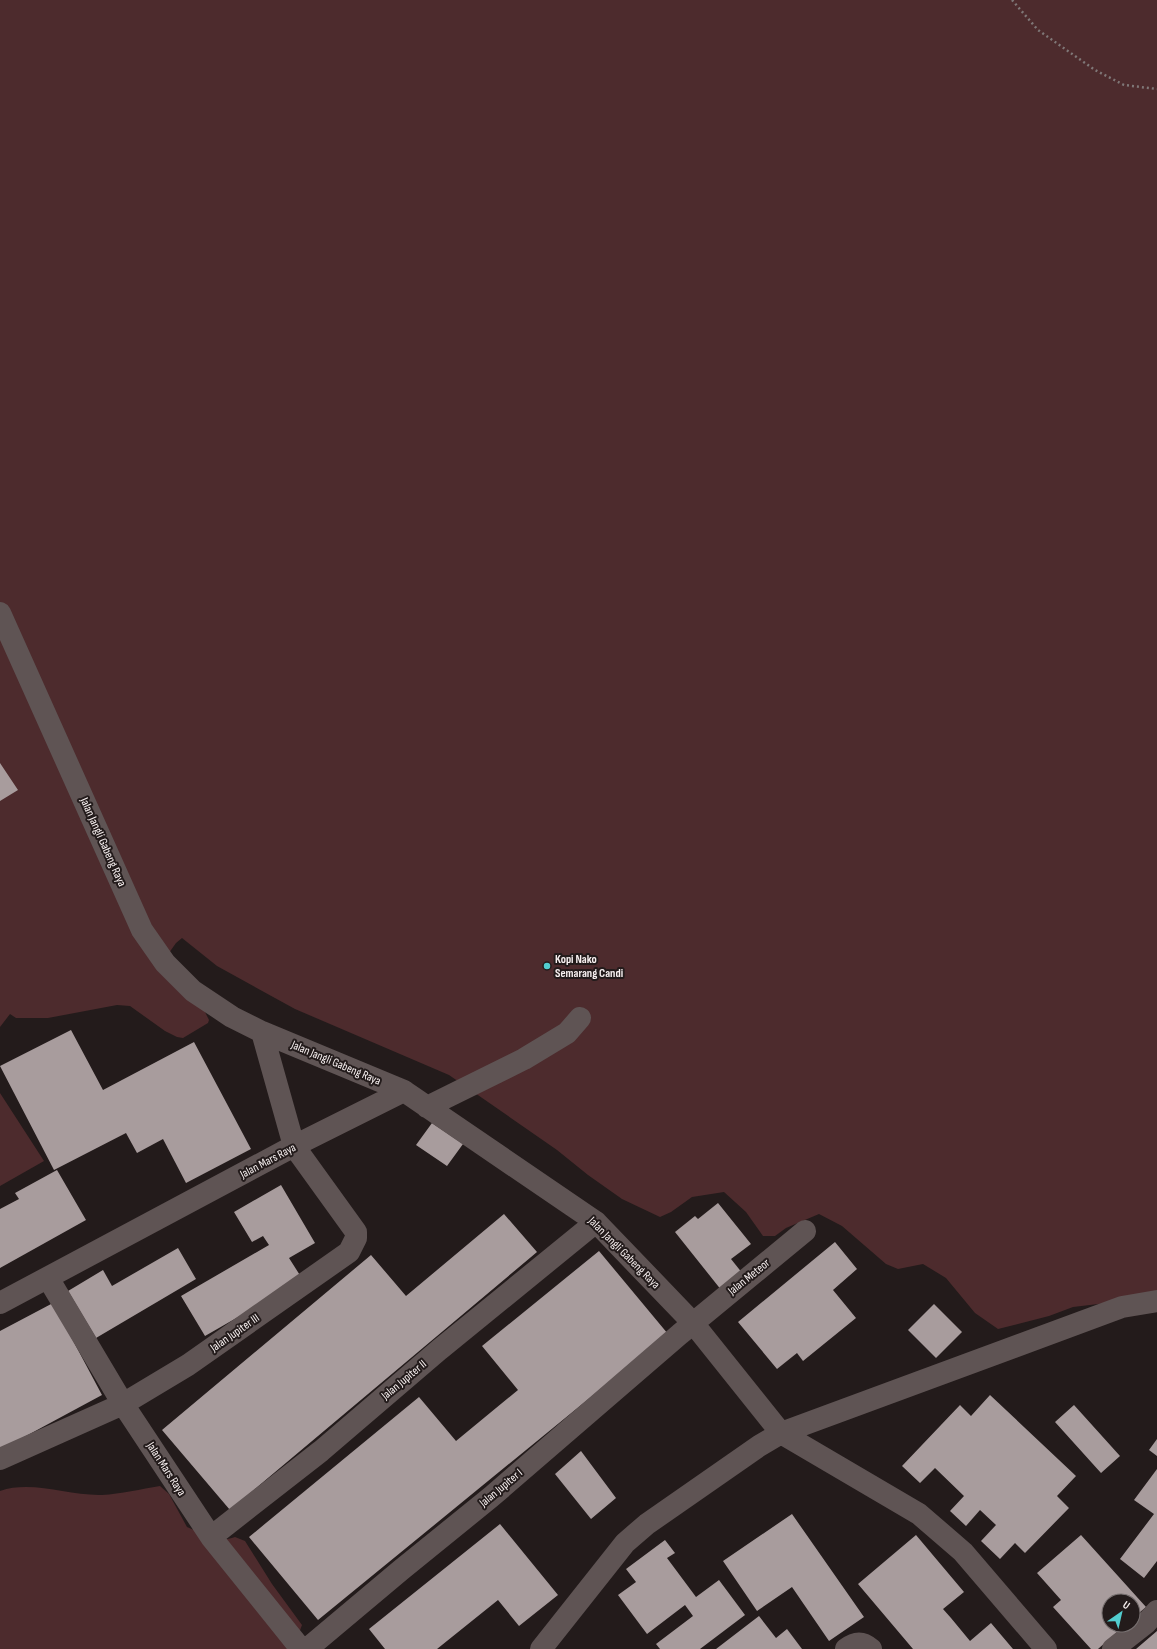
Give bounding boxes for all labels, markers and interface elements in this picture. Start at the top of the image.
street label: Jalan Jangli Gabeng Raya [76,794,129,889]
place label: Kopi Nako Semarang Candi [555,952,623,981]
marker: Kopi Nako Semarang Candi [542,961,552,971]
street label: Jalan Jangli Gabeng Raya [288,1037,383,1089]
street label: Jalan Mars Raya [237,1140,299,1182]
street label: Jalan Jangli Gabeng Raya [584,1213,663,1292]
street label: Jalan Meteor [724,1255,773,1299]
street label: Jalan Jupiter III [207,1311,263,1356]
street label: Jalan Jupiter II [378,1357,430,1404]
street label: Jalan Mars Raya [142,1438,189,1499]
street label: Jalan Jupiter I [476,1466,526,1511]
north arrow [1101,1593,1141,1633]
text: U [1120,1598,1133,1612]

